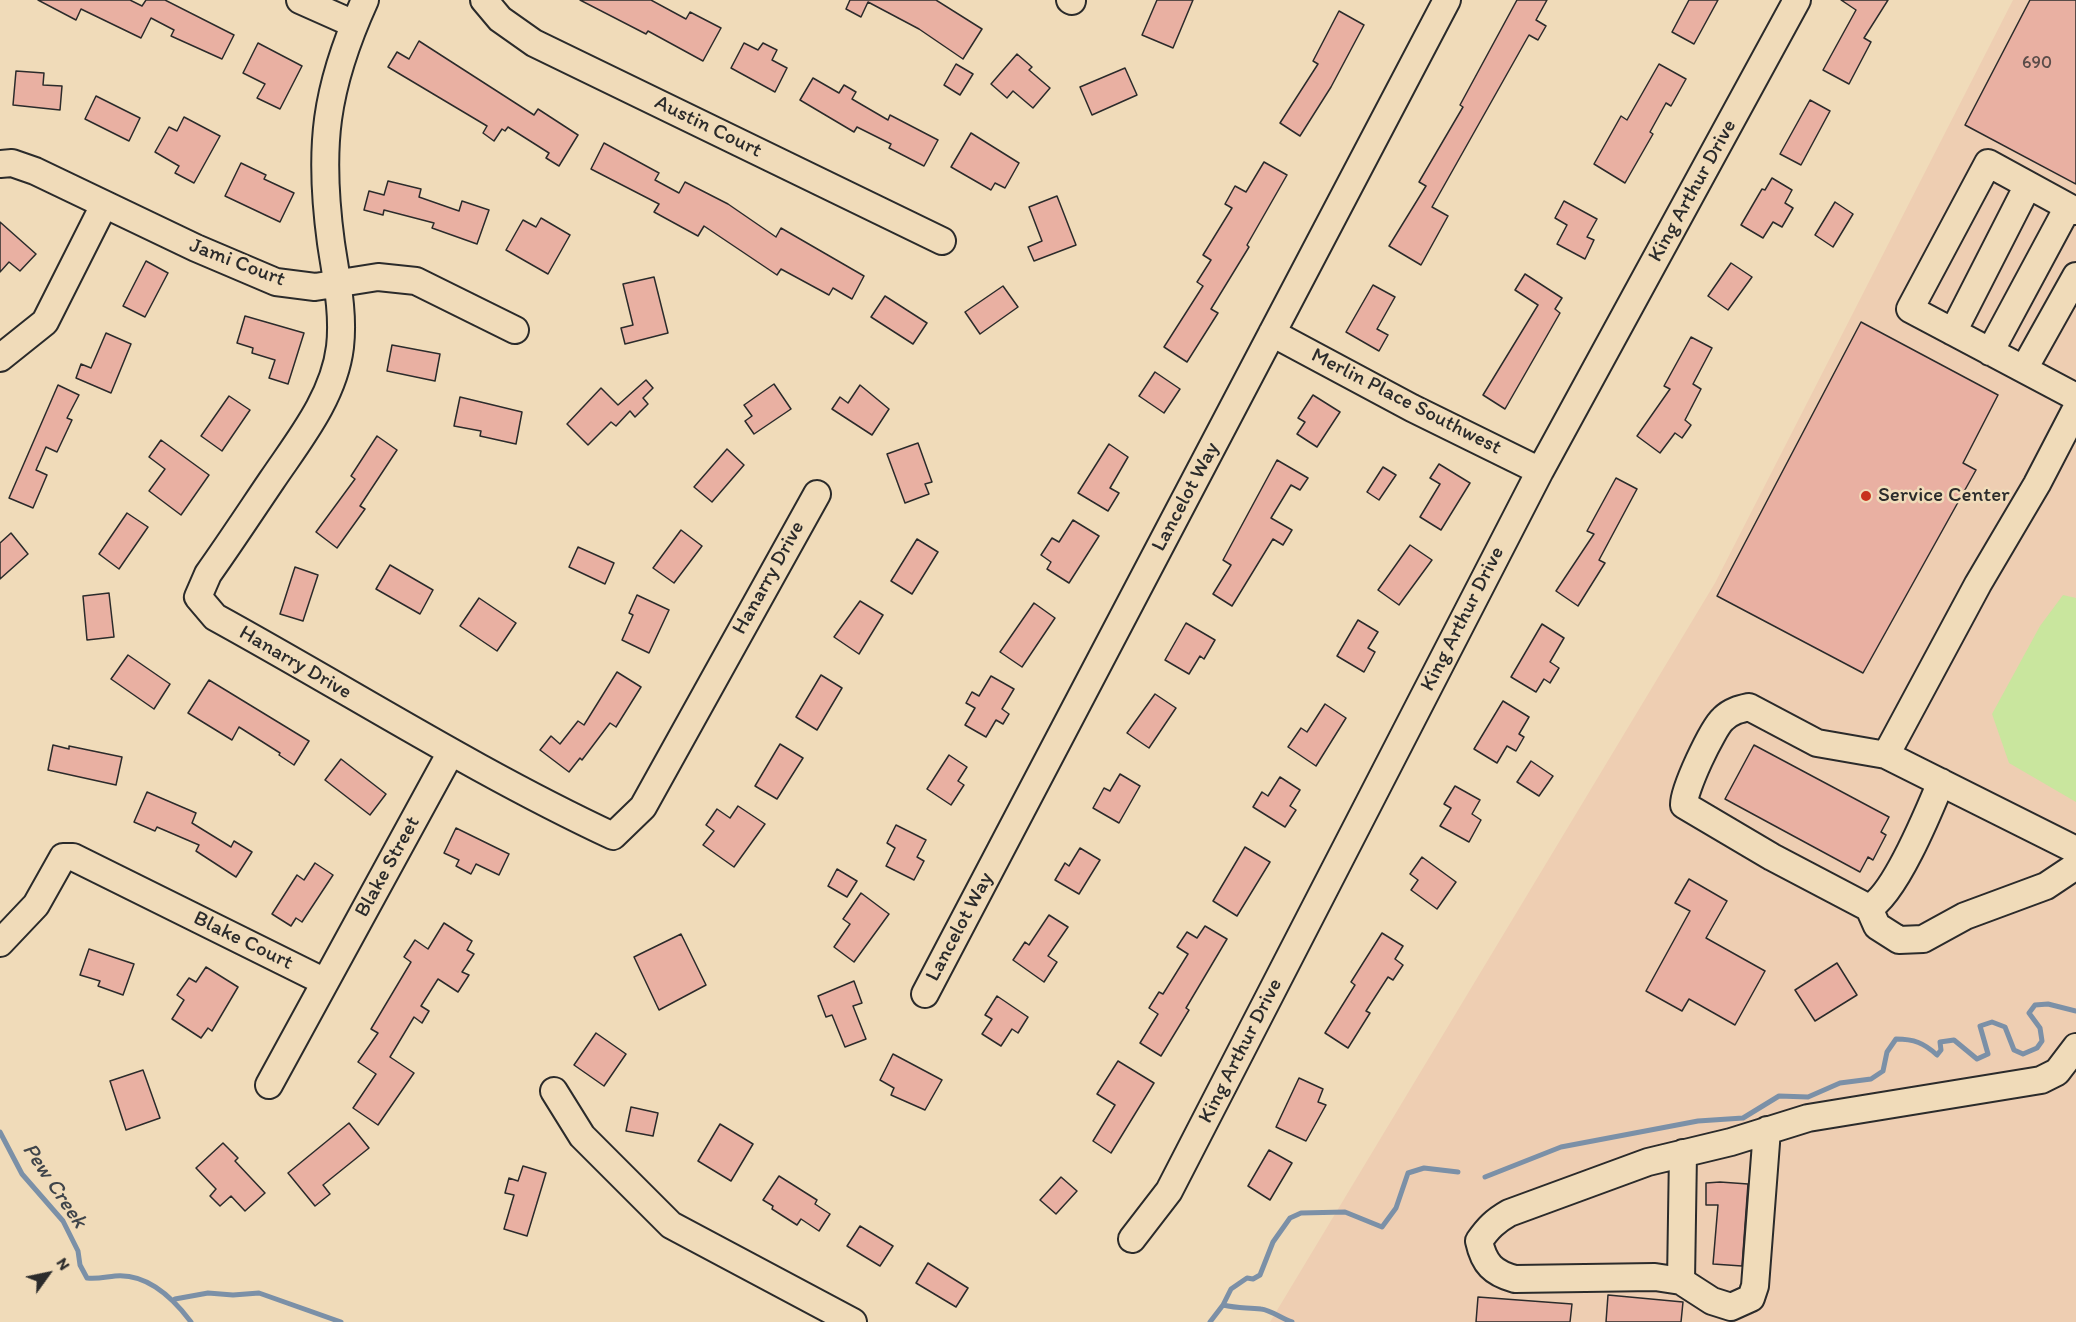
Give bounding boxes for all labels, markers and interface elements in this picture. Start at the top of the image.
house number: 690 [2022,52,2052,74]
street label: Austin Court [650,90,766,164]
street label: King Arthur Drive [1643,115,1743,267]
street label: Jami Court [186,233,288,293]
street label: Merlin Place Southwest [1307,343,1505,461]
street label: Lancelot Way [1147,438,1225,556]
place label: Service Center [1878,483,2010,509]
marker: Service Center [1859,489,1873,503]
street label: Hanarry Drive [727,517,811,639]
street label: King Arthur Drive [1416,543,1510,695]
street label: Hanarry Drive [234,621,356,705]
street label: Blake Street [350,812,426,922]
street label: Lancelot Way [921,868,999,986]
street label: Blake Court [189,906,297,976]
street label: King Arthur Drive [1194,975,1288,1127]
water label: Pew Creek [16,1138,92,1234]
north arrow [18,1244,78,1304]
text: N [53,1254,74,1274]

